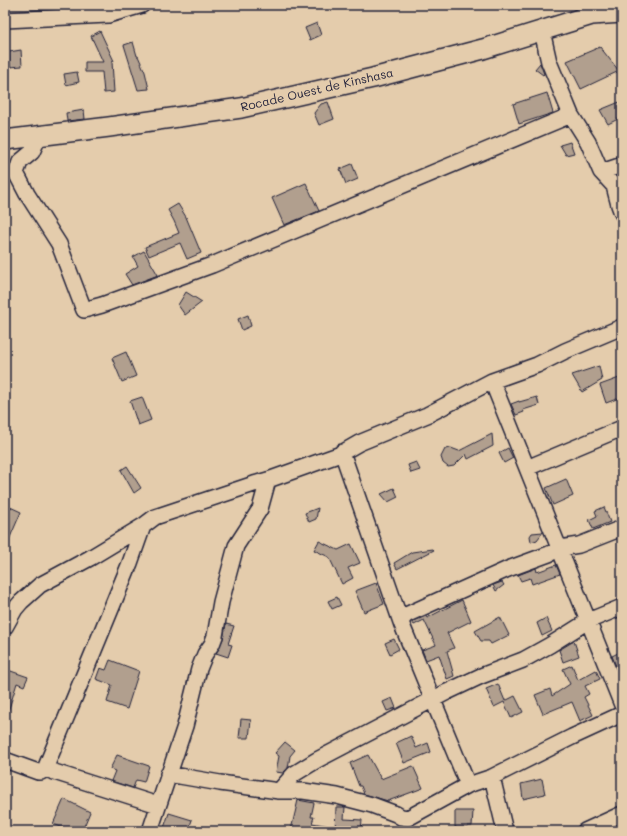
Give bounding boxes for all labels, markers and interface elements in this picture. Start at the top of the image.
street label: Rocade Ouest de Kinshasa [239,64,395,114]

